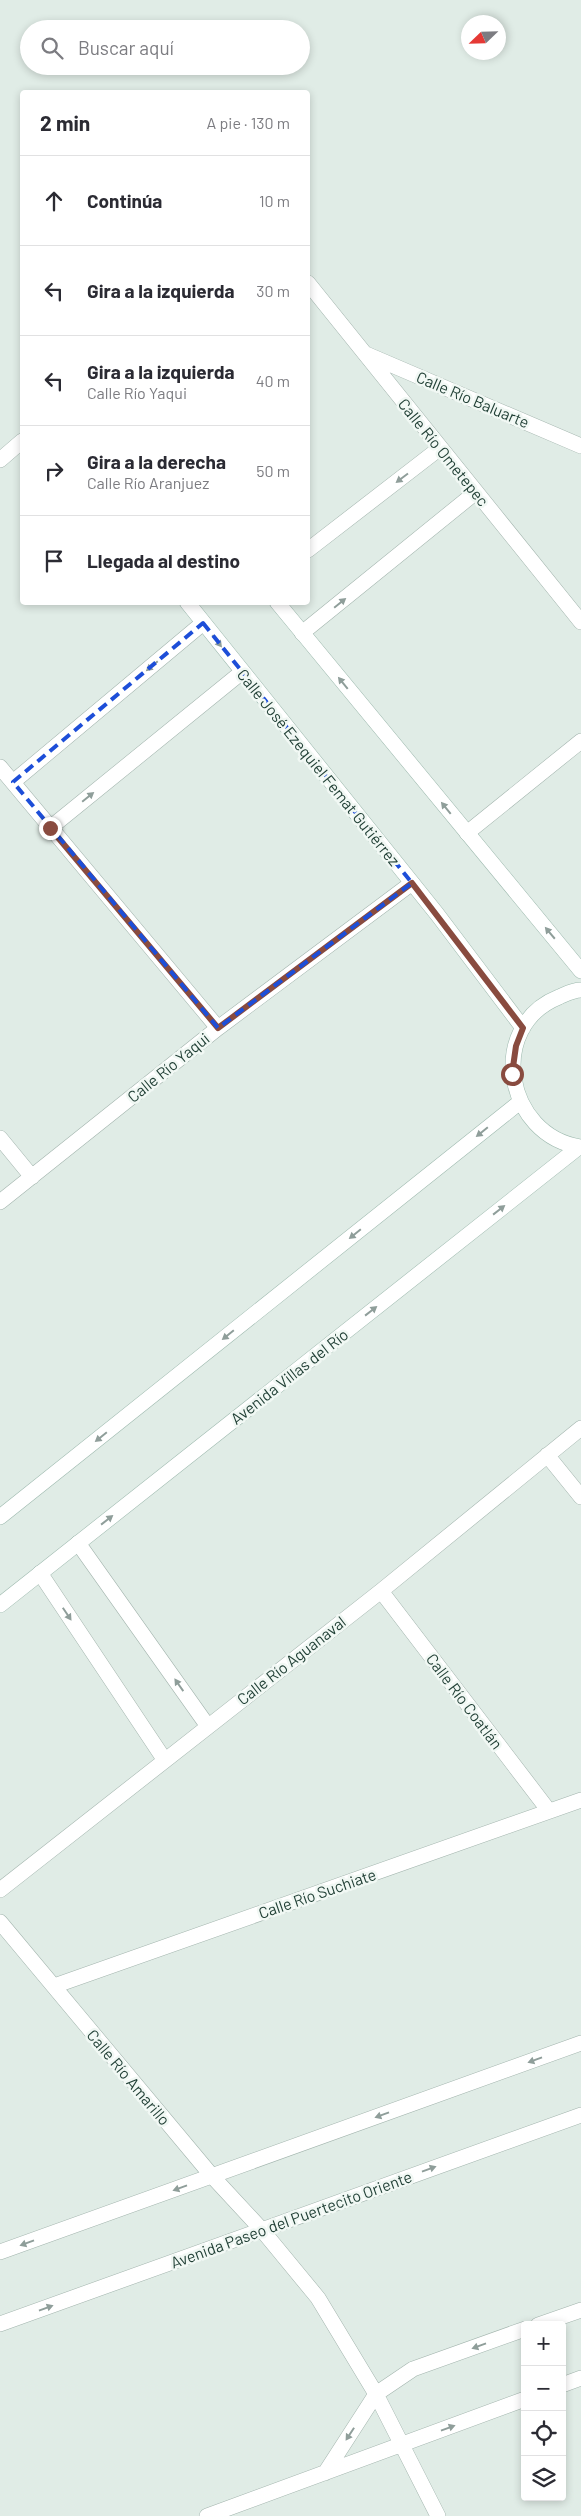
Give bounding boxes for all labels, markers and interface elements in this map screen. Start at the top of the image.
north arrow [461,15,506,60]
search box [20,20,310,75]
icon: search [38,34,66,62]
text: Buscar aquí [78,36,174,59]
text: 2 min [40,110,90,135]
text: A pie · 130 m [207,113,290,132]
icon: ahead [40,187,68,215]
text: Continúa [87,189,162,212]
text: 10 m [259,191,290,210]
icon: left [40,277,68,305]
text: Gira a la izquierda [87,279,235,302]
text: 30 m [256,281,290,300]
text: Gira a la izquierda [87,360,235,383]
icon: left [40,367,68,395]
street label: Calle Río Baluarte [414,367,532,431]
text: 40 m [256,371,290,390]
text: Calle Río Yaqui [87,383,187,402]
street label: Calle Río Ometepec [395,394,493,510]
text: Gira a la derecha [87,450,226,473]
icon: right [40,457,68,485]
text: 50 m [256,461,290,480]
text: Calle Río Aranjuez [87,473,209,492]
one-way arrow [395,473,409,483]
icon: arrive [40,547,68,575]
text: Llegada al destino [87,549,240,572]
one-way arrow [333,597,346,608]
one-way arrow [212,634,222,648]
one-way arrow [146,660,159,671]
street label: Calle José Ezequiel Femat Gutiérrez [234,665,404,869]
one-way arrow [338,677,349,690]
one-way arrow [81,792,94,803]
one-way arrow [441,802,452,815]
route end [39,817,62,840]
one-way arrow [544,928,556,940]
street label: Calle Río Yaqui [123,1028,213,1106]
route start [501,1063,524,1086]
one-way arrow [476,1127,489,1138]
one-way arrow [492,1205,506,1215]
one-way arrow [349,1228,362,1239]
one-way arrow [365,1305,378,1316]
street label: Avenida Villas del Río [226,1324,352,1428]
one-way arrow [222,1330,235,1341]
one-way arrow [95,1431,108,1442]
one-way arrow [100,1515,113,1526]
one-way arrow [62,1607,72,1621]
street label: Calle Río Aguanaval [233,1612,349,1708]
street label: Calle Río Coatlán [423,1649,507,1753]
one-way arrow [174,1678,184,1692]
street label: Calle Río Suchiate [256,1864,378,1922]
street label: Calle Río Amarillo [83,2025,175,2129]
one-way arrow [527,2056,542,2064]
one-way arrow [374,2111,389,2119]
one-way arrow [422,2165,437,2173]
street label: Avenida Paseo del Puertecito Oriente [168,2166,414,2272]
one-way arrow [172,2184,187,2192]
one-way arrow [19,2239,34,2247]
one-way arrow [39,2304,54,2312]
map controls [521,2321,566,2501]
button: + [521,2321,566,2366]
one-way arrow [471,2342,486,2350]
button: − [521,2366,566,2411]
button: locate [521,2411,566,2456]
one-way arrow [440,2424,455,2431]
one-way arrow [345,2428,355,2441]
button: layers [521,2456,566,2501]

